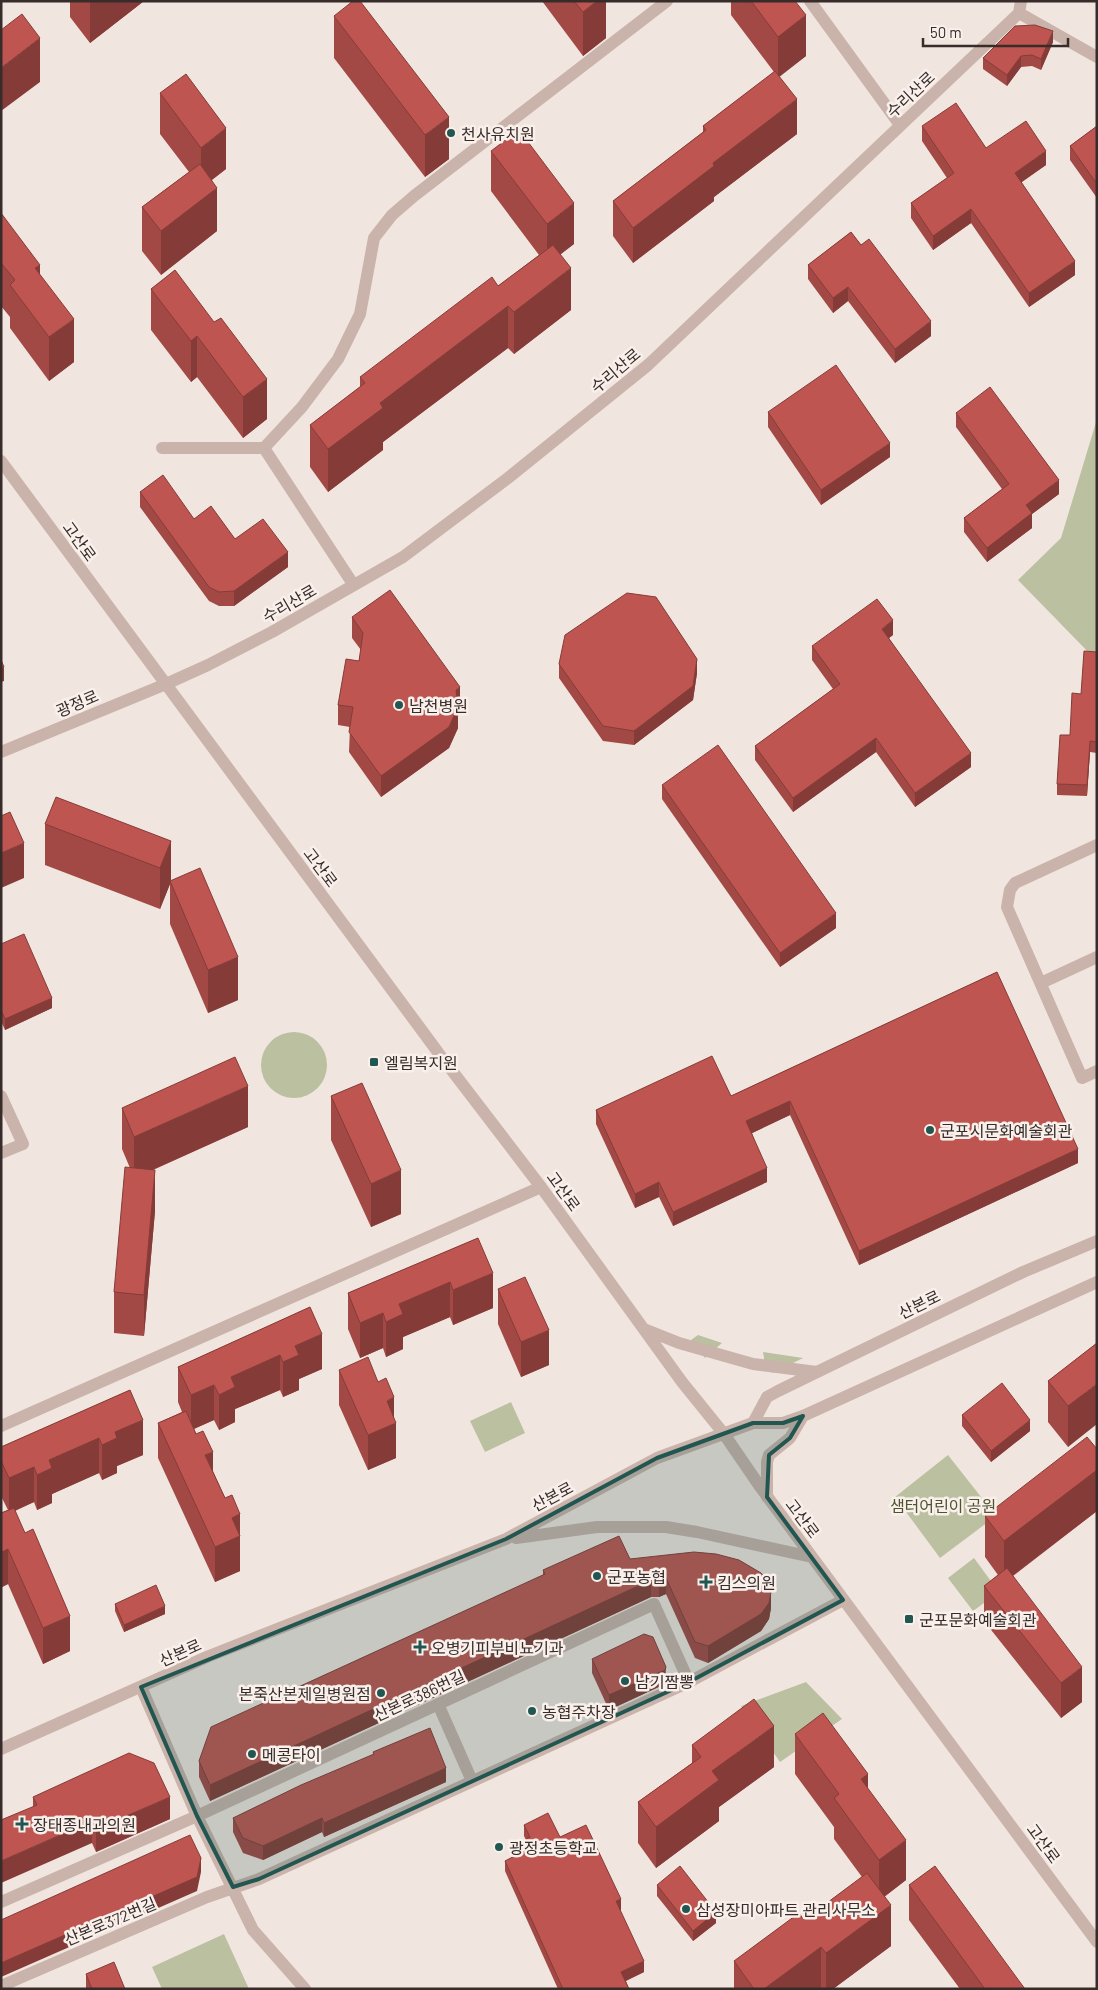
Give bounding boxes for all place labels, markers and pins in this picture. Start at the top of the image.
place label: 천사유치원 [461,124,535,143]
marker: 천사유치원 [445,127,457,139]
place label: 남천병원 [409,696,468,715]
marker: 남천병원 [393,699,405,711]
place label: 엘림복지원 [384,1053,458,1072]
marker: 엘림복지원 [368,1056,380,1068]
place label: 군포시문화예술회관 [940,1121,1073,1140]
marker: 군포시문화예술회관 [924,1124,936,1136]
place label: 군포농협 [607,1567,666,1586]
marker: 군포농협 [591,1570,603,1582]
place label: 킴스의원 [717,1573,776,1592]
marker: 킴스의원 [699,1575,713,1589]
place label: 군포문화예술회관 [919,1610,1037,1629]
marker: 군포문화예술회관 [903,1613,915,1625]
place label: 오병기피부비뇨기과 [431,1638,564,1657]
marker: 오병기피부비뇨기과 [413,1640,427,1654]
place label: 남기짬뽕 [635,1672,694,1691]
marker: 남기짬뽕 [619,1675,631,1687]
place label: 본죽산본제일병원점 [239,1684,371,1703]
marker: 본죽산본제일병원점 [375,1687,387,1699]
place label: 농협주차장 [542,1702,616,1721]
marker: 농협주차장 [526,1705,538,1717]
place label: 메콩타이 [262,1745,321,1764]
marker: 메콩타이 [246,1748,258,1760]
place label: 장태종내과의원 [33,1815,136,1834]
marker: 장태종내과의원 [15,1817,29,1831]
place label: 광정초등학교 [509,1838,597,1857]
marker: 광정초등학교 [493,1841,505,1853]
place label: 삼성장미아파트 관리사무소 [696,1900,876,1919]
marker: 삼성장미아파트 관리사무소 [680,1903,692,1915]

